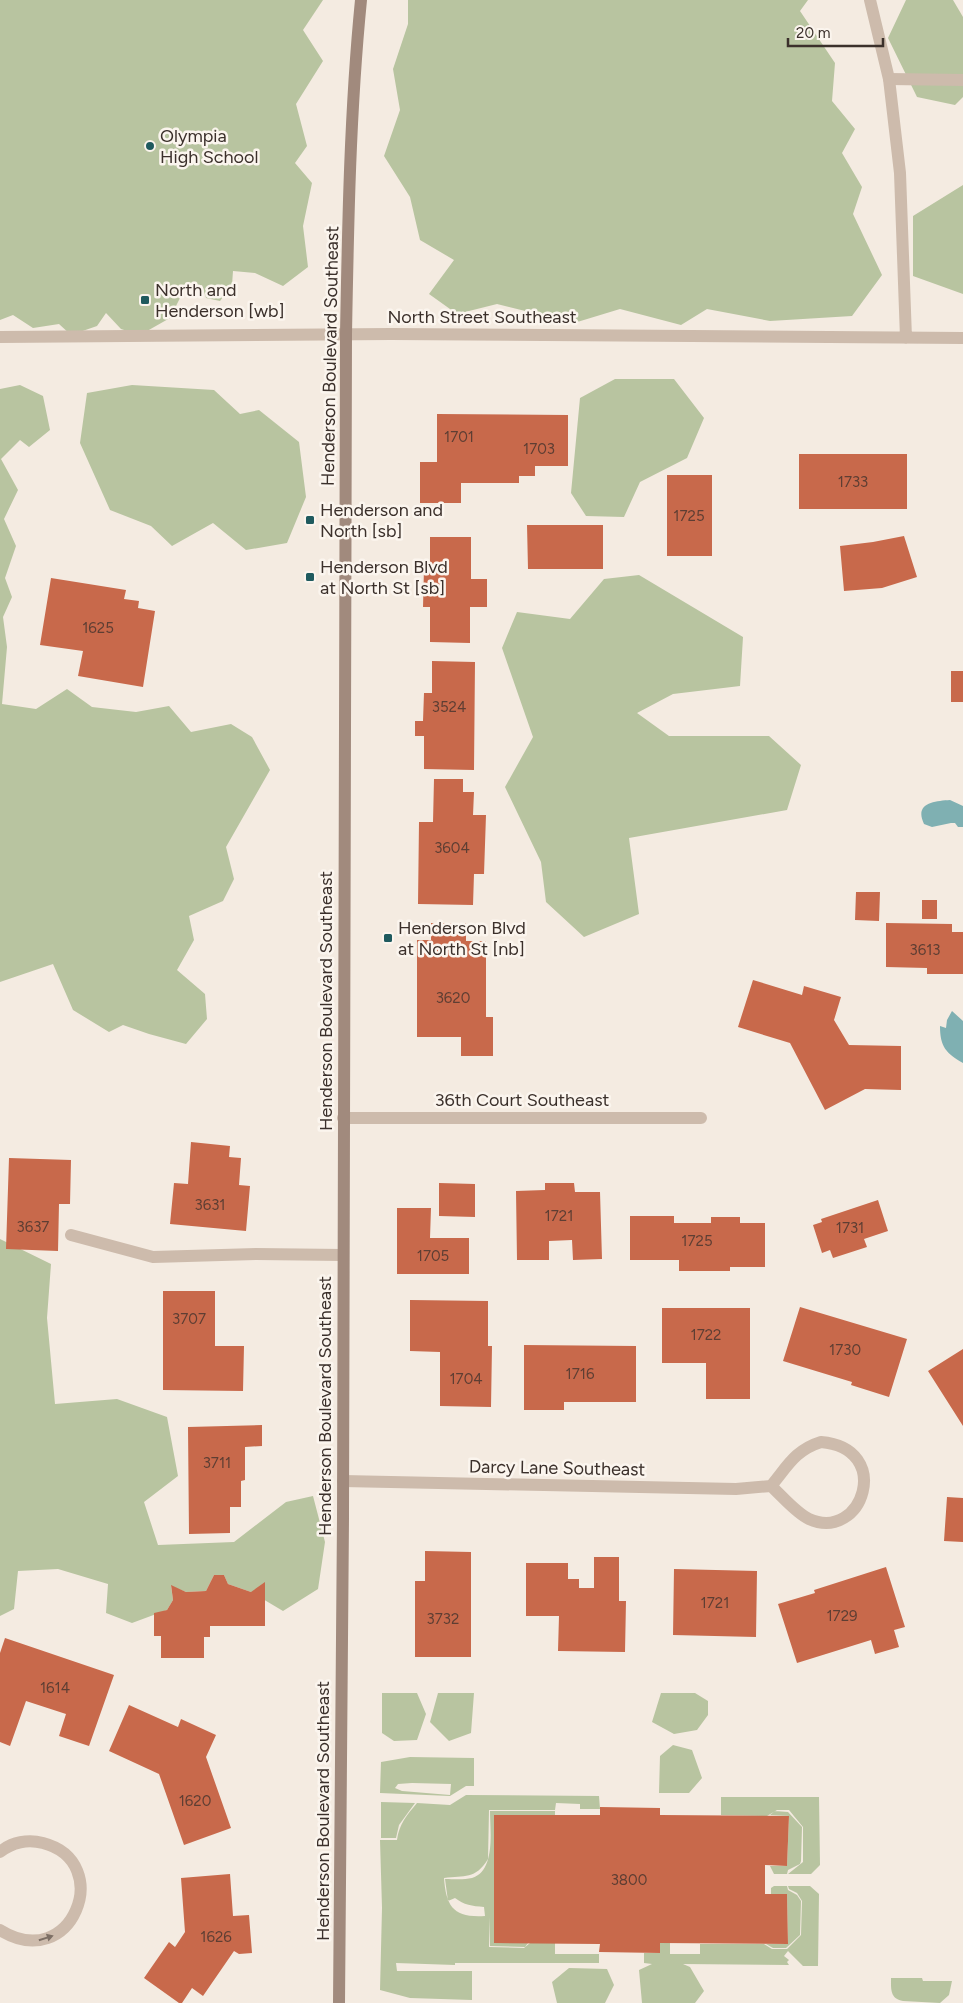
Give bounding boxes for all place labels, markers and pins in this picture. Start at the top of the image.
place label: Olympia High School [160,125,258,168]
marker: Olympia High School [144,140,156,152]
place label: North and Henderson [wb] [155,279,285,322]
marker: North and Henderson [wb] [139,294,151,306]
place label: Henderson and North [sb] [320,499,443,542]
marker: Henderson and North [sb] [304,514,316,526]
place label: Henderson Blvd at North St [sb] [320,556,448,599]
marker: Henderson Blvd at North St [sb] [304,571,316,583]
place label: Henderson Blvd at North St [nb] [398,917,526,960]
marker: Henderson Blvd at North St [nb] [382,932,394,944]

